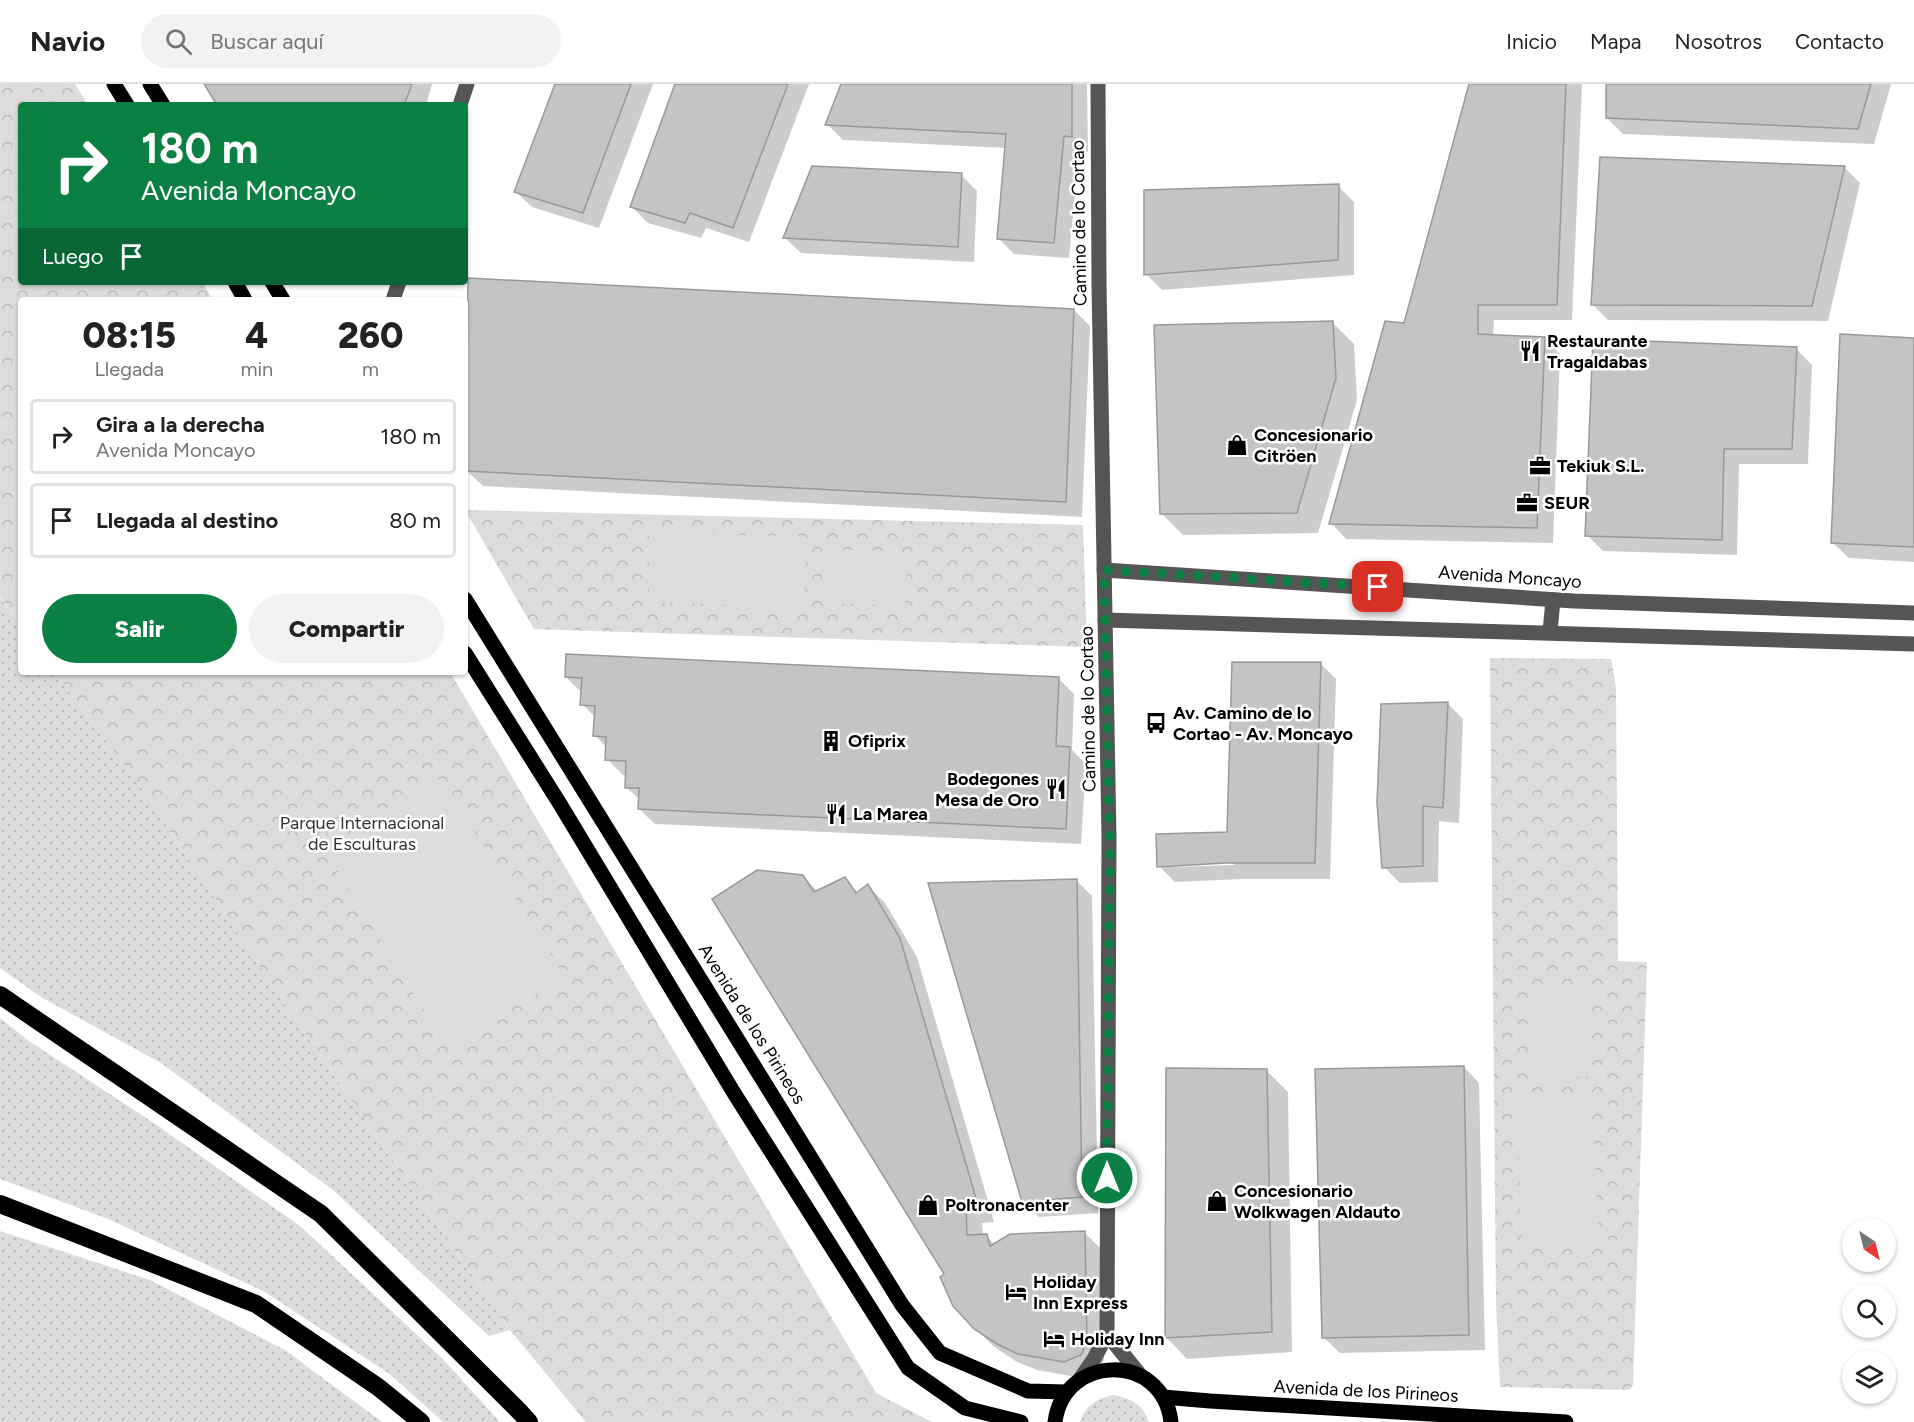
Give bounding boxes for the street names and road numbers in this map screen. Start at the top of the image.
street label: Camino de lo Cortao [1067,140,1091,306]
street label: Avenida Moncayo [1438,561,1582,593]
street label: Camino de lo Cortao [1076,626,1100,792]
street label: Avenida de los Pirineos [694,940,810,1108]
street label: Avenida de los Pirineos [1273,1375,1459,1407]

